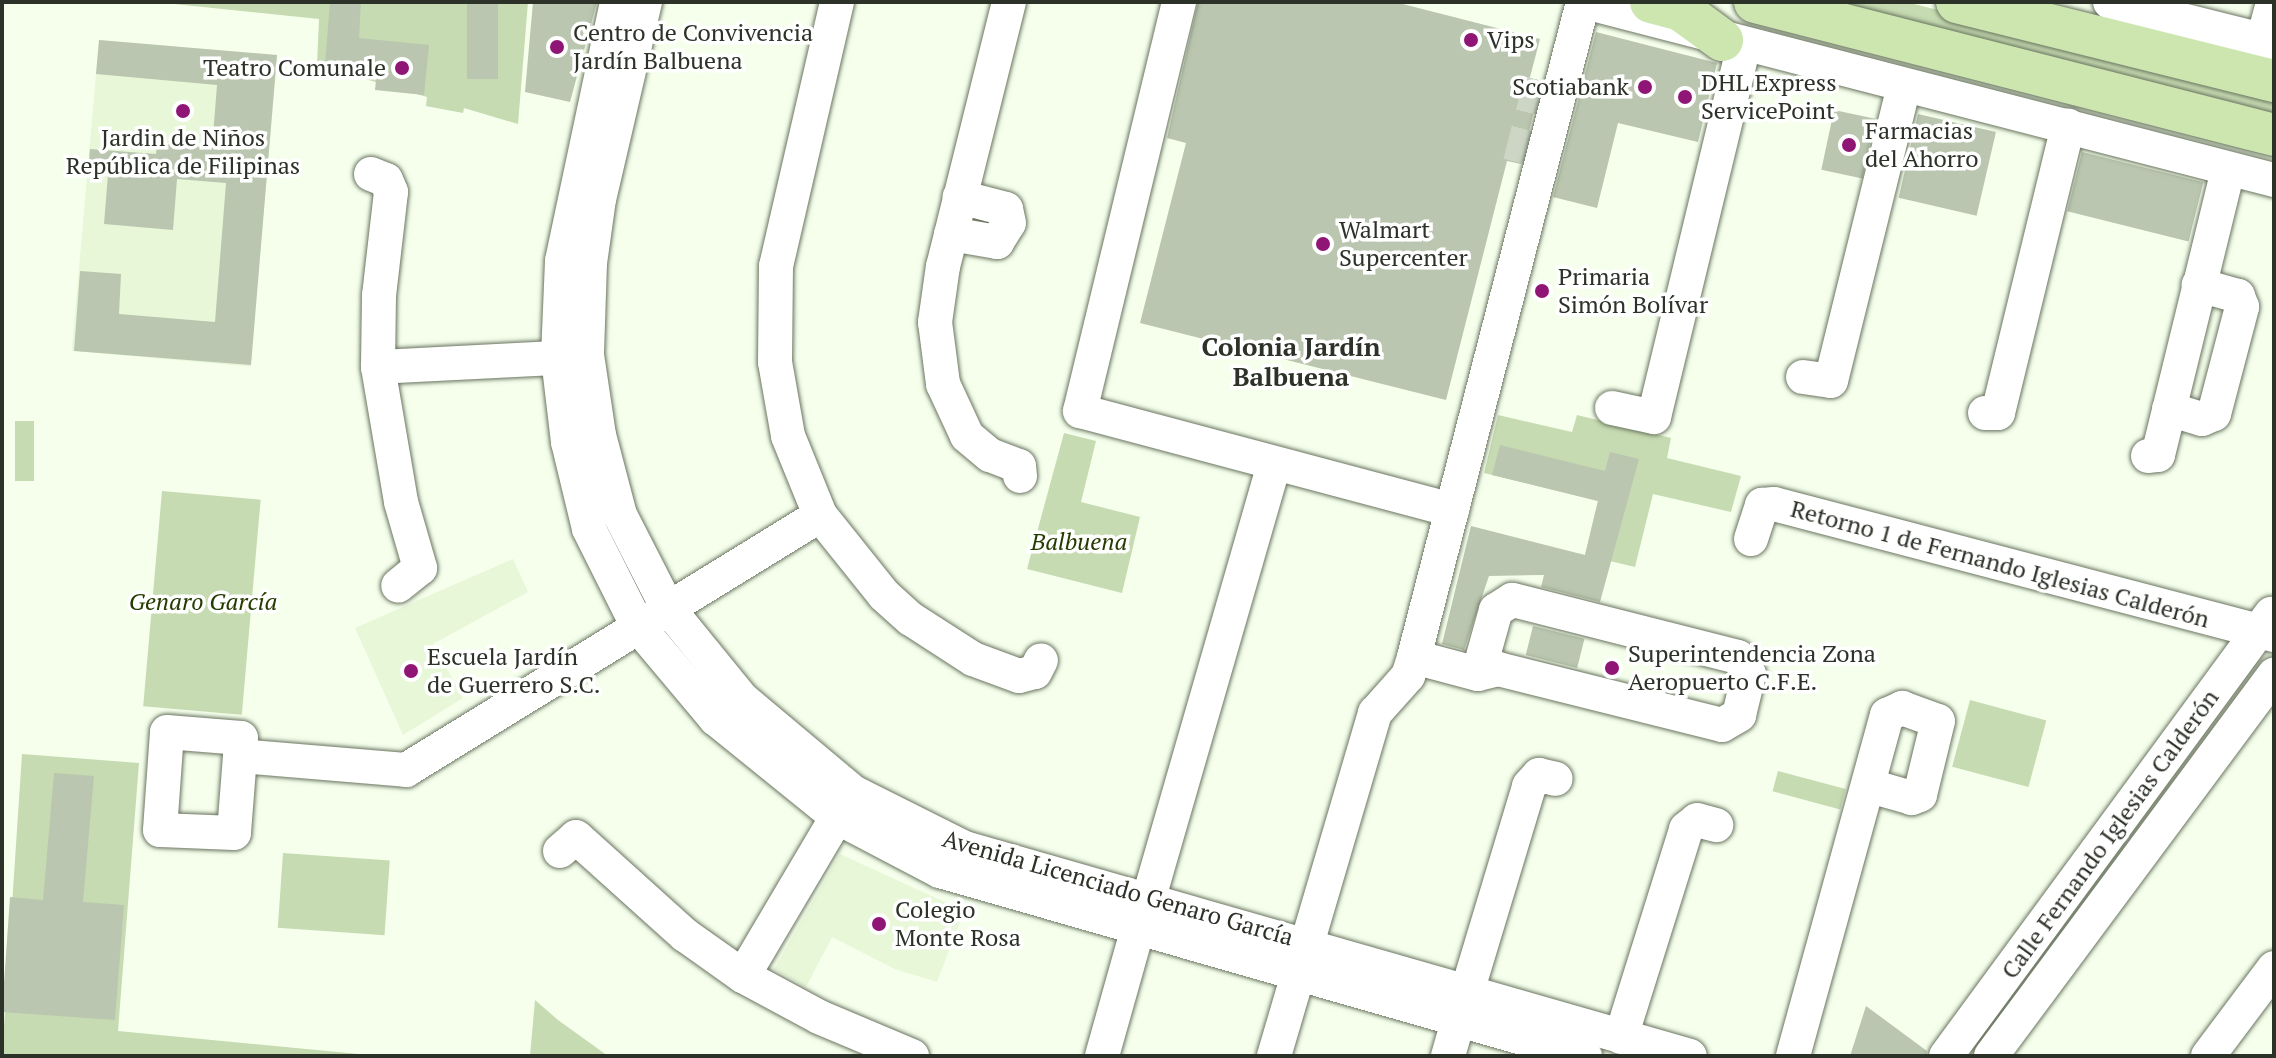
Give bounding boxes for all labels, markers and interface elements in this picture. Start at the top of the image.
place label: Centro de Convivencia Jardín Balbuena [573,19,813,75]
place label: Vips [1487,26,1535,54]
marker: Vips [1462,31,1480,49]
marker: Centro de Convivencia Jardín Balbuena [548,38,566,56]
place label: Teatro Comunale [203,54,386,82]
marker: Teatro Comunale [393,59,411,77]
place label: DHL Express ServicePoint [1701,69,1837,125]
place label: Scotiabank [1512,73,1629,101]
marker: Scotiabank [1636,78,1654,96]
marker: DHL Express ServicePoint [1676,88,1694,106]
marker: Jardin de Niños República de Filipinas [174,102,192,120]
place label: Farmacias del Ahorro [1865,117,1979,173]
place label: Jardin de Niños República de Filipinas [66,124,300,180]
marker: Farmacias del Ahorro [1840,136,1858,154]
place label: Walmart Supercenter [1339,216,1468,272]
marker: Walmart Supercenter [1314,235,1332,253]
place label: Primaria Simón Bolívar [1558,263,1708,319]
marker: Primaria Simón Bolívar [1533,282,1551,300]
district label: Colonia Jardín Balbuena [1202,331,1380,392]
street label: Retorno 1 de Fernando Iglesias Calderón [1788,494,2212,634]
park label: Balbuena [1031,528,1127,556]
park label: Genaro García [129,588,277,616]
place label: Superintendencia Zona Aeropuerto C.F.E. [1628,640,1876,696]
place label: Escuela Jardín de Guerrero S.C. [427,643,601,699]
marker: Superintendencia Zona Aeropuerto C.F.E. [1603,659,1621,677]
marker: Escuela Jardín de Guerrero S.C. [402,662,420,680]
street label: Calle Fernando Iglesias Calderón [1995,684,2225,984]
street label: Avenida Licenciado Genaro García [939,824,1297,952]
place label: Colegio Monte Rosa [895,896,1021,952]
marker: Colegio Monte Rosa [870,915,888,933]

